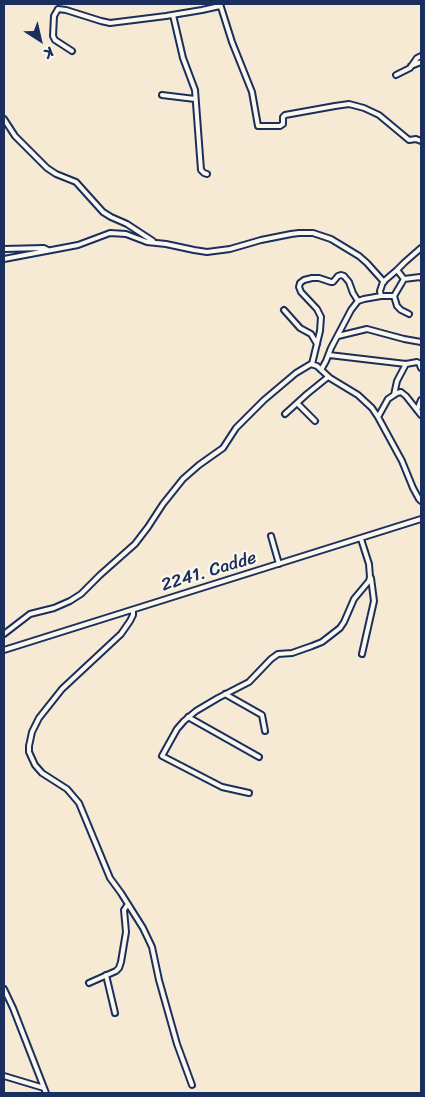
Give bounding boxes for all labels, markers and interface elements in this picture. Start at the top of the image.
north arrow [15,15,65,65]
text: K [38,40,60,65]
street label: 2241. Cadde [159,547,259,597]

